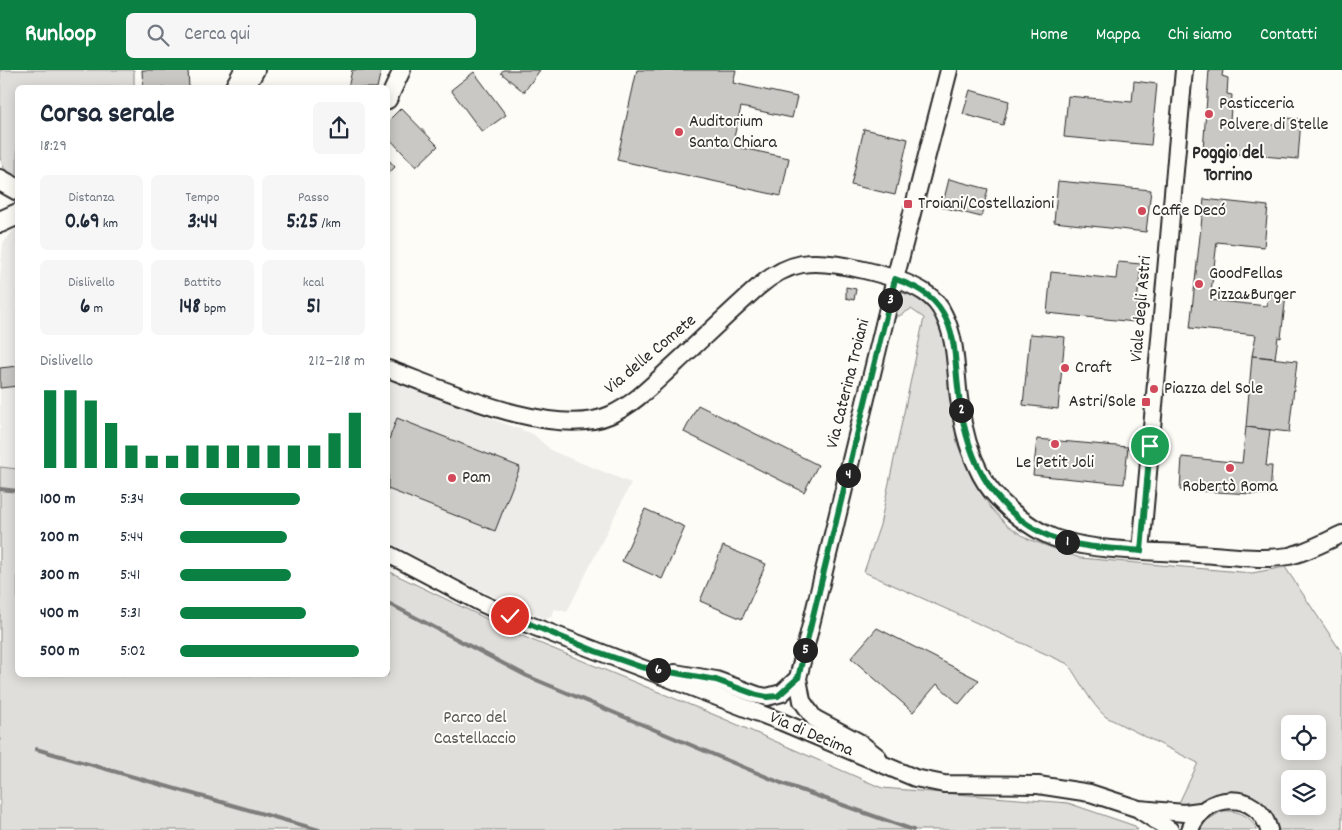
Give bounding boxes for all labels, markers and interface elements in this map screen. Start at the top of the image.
search box [126,13,476,58]
text: Runloop [25,18,96,52]
icon: search [144,21,172,49]
text: Cerca qui [184,22,250,49]
text: Home [1030,23,1068,48]
text: Mappa [1096,23,1140,48]
text: Chi siamo [1168,23,1232,48]
text: Contatti [1260,23,1317,48]
place label: Pasticceria Polvere di Stelle [1219,92,1329,138]
text: Corsa serale [40,96,175,136]
button: share [313,102,365,154]
marker: Pasticceria Polvere di Stelle [1203,108,1215,120]
place label: Auditorium Santa Chiara [689,110,777,156]
marker: Auditorium Santa Chiara [673,126,685,138]
text: 18:29 [40,135,67,158]
district label: Poggio del Torrino [1192,141,1264,190]
text: Distanza [69,188,114,208]
text: Tempo [185,188,220,208]
text: Passo [298,188,329,208]
place label: Troiani/Costellazioni [918,192,1054,217]
marker: Troiani/Costellazioni [902,198,914,210]
place label: Caffe Decó [1152,199,1226,224]
marker: Caffe Decó [1136,205,1148,217]
text: 0.69 [65,208,100,238]
text: 3:44 [187,208,218,238]
text: 5:25 [286,208,318,238]
text: km [100,214,118,234]
text: /km [318,214,341,234]
street label: Viale degli Astri [1125,255,1159,363]
place label: GoodFellas Pizza&Burger [1209,262,1296,308]
text: Dislivello [68,273,115,293]
text: Battito [184,273,221,293]
text: kcal [303,273,324,293]
marker: GoodFellas Pizza&Burger [1193,278,1205,290]
pin: 3 [878,288,902,312]
text: 3 [887,290,894,310]
text: 6 [80,293,90,323]
text: 148 [179,293,201,323]
text: 51 [306,293,321,323]
text: m [90,299,103,319]
text: bpm [201,299,226,319]
street label: Via delle Comete [600,309,702,401]
street label: Via Caterina Troiani [821,317,877,451]
text: Dislivello [40,350,93,373]
text: 212–218 m [308,350,365,373]
place label: Craft [1075,356,1112,381]
marker: Craft [1059,362,1071,374]
place label: Piazza del Sole [1164,377,1263,402]
marker: Piazza del Sole [1148,383,1160,395]
place label: Astri/Sole [1069,390,1136,415]
marker: Astri/Sole [1140,396,1152,408]
pin: 2 [948,398,974,422]
text: 2 [958,400,965,420]
pin [1129,425,1171,467]
icon: arrive [1136,432,1164,460]
marker: Le Petit Joli [1049,438,1061,450]
place label: Le Petit Joli [1016,451,1094,476]
pin: 4 [836,462,860,488]
marker: Robertò Roma [1224,462,1236,474]
text: 4 [846,465,851,485]
place label: Pam [462,466,491,491]
marker: Pam [446,472,458,484]
place label: Robertò Roma [1182,475,1278,500]
text: 100 m [40,488,76,511]
text: 5:34 [120,488,144,511]
text: 200 m [40,526,79,549]
text: 5:44 [120,526,143,549]
pin: 1 [1054,530,1080,554]
text: 1 [1066,532,1069,552]
text: 300 m [40,564,79,587]
text: 5:41 [120,564,140,587]
pin [489,595,531,637]
text: 400 m [40,602,79,625]
text: 5:31 [120,602,141,625]
icon: check [496,602,524,630]
pin: 5 [792,638,818,662]
text: 500 m [40,640,80,663]
text: 5:02 [120,640,146,663]
text: 5 [802,640,809,660]
pin: 6 [646,658,670,682]
text: 6 [655,660,662,680]
park label: Parco del Castellaccio [434,706,516,752]
street label: Via di Decima [765,706,857,764]
map controls [1281,715,1326,815]
button: locate [1281,715,1326,760]
button: layers [1281,770,1326,815]

